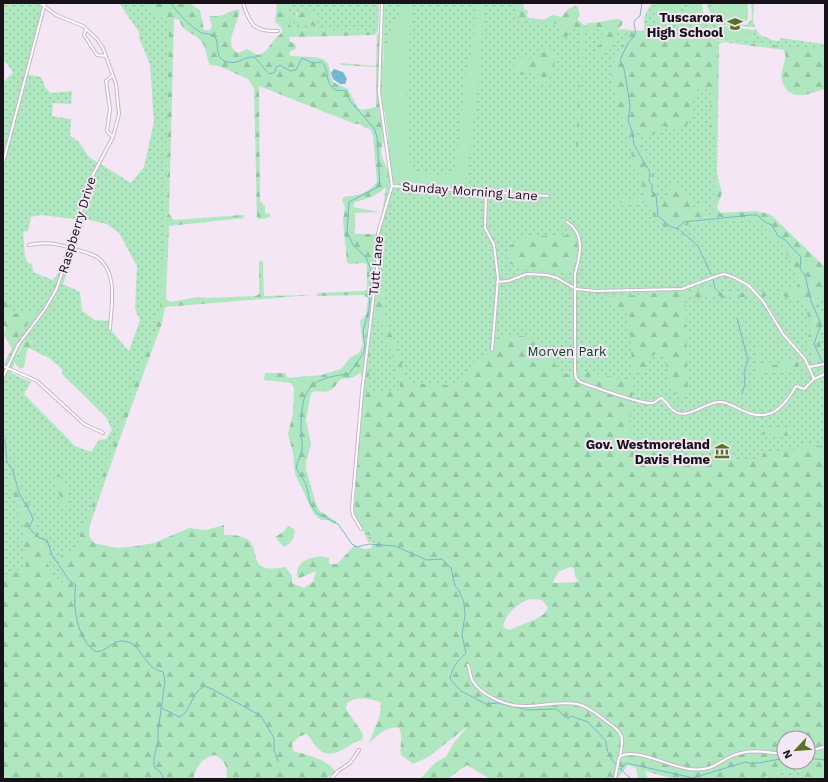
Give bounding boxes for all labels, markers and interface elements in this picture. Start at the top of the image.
place label: Tuscarora High School [647,10,724,40]
school or university icon: Tuscarora High School [726,15,744,33]
street label: Raspberry Drive [55,175,99,275]
street label: Sunday Morning Lane [402,179,538,203]
street label: Tutt Lane [366,235,386,297]
park label: Morven Park [528,344,607,359]
place label: Gov. Westmoreland Davis Home [586,437,710,467]
museum icon: Gov. Westmoreland Davis Home [713,442,731,460]
north arrow [776,730,816,770]
text: N [780,748,795,761]

